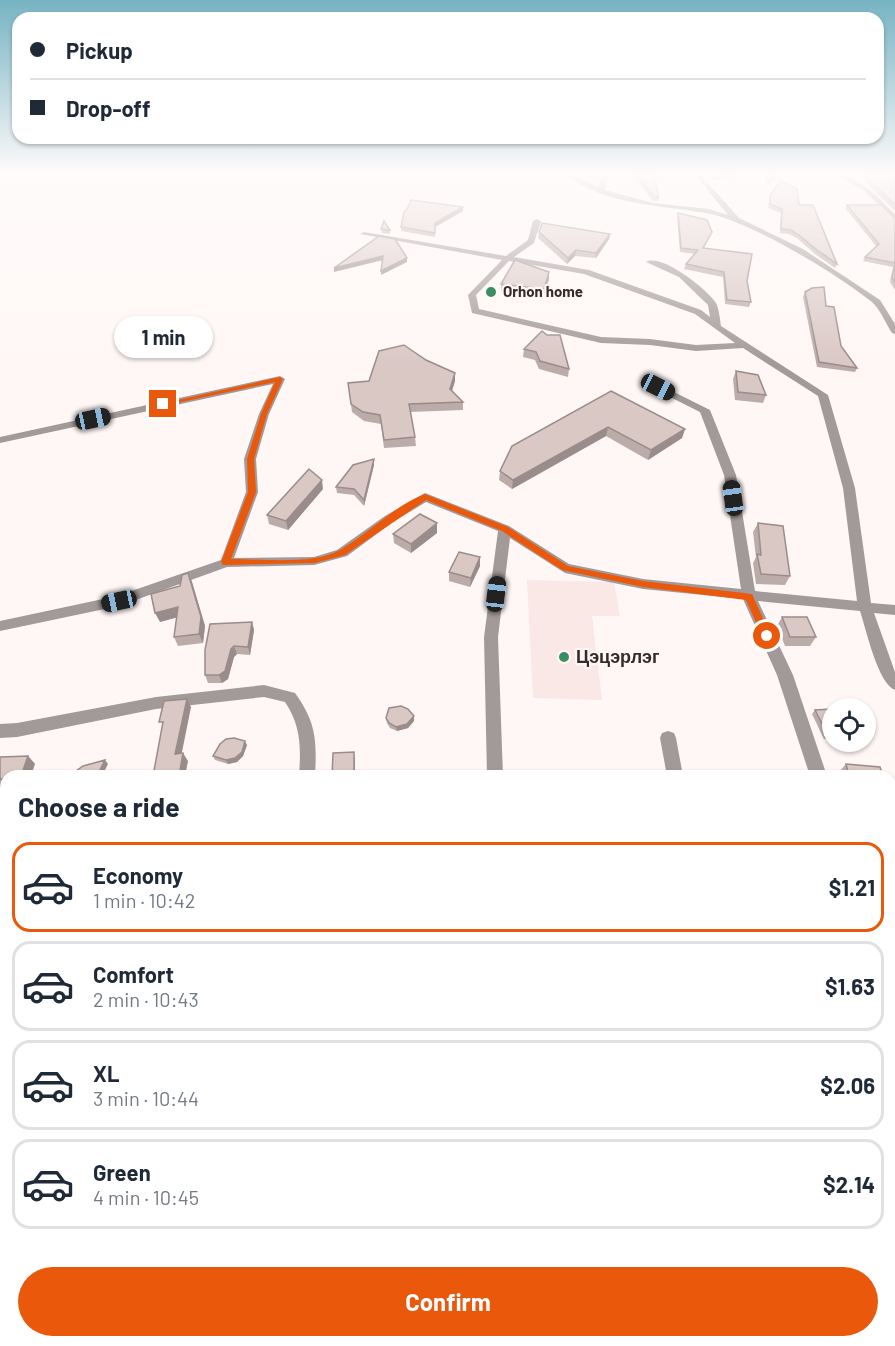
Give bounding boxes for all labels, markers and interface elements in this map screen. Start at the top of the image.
text: Pickup [66,37,133,63]
text: Drop-off [66,95,150,121]
place label: Orhon home [503,282,583,300]
marker: Orhon home [484,285,498,299]
callout: 1 min [114,317,213,359]
text: 1 min [142,325,185,349]
car [638,371,678,403]
route end [149,390,176,417]
car [74,406,112,432]
car [722,479,744,517]
car [485,575,507,613]
car [100,588,138,614]
route start [753,622,780,649]
place label: Цэцэрлэг [576,645,660,667]
marker: Цэцэрлэг [557,650,571,664]
map controls [822,698,876,752]
button: locate [822,698,876,752]
text: Choose a ride [18,790,180,822]
icon: car [21,860,75,914]
text: Economy [93,862,183,888]
text: $1.21 [829,874,875,900]
text: 1 min · 10:42 [93,888,195,912]
icon: car [21,959,75,1013]
text: Comfort [93,961,174,987]
text: $1.63 [825,973,875,999]
text: 2 min · 10:43 [93,987,199,1011]
icon: car [21,1058,75,1112]
text: XL [93,1060,119,1086]
text: $2.06 [820,1072,875,1098]
text: 3 min · 10:44 [93,1086,199,1110]
icon: car [21,1157,75,1211]
text: Green [93,1159,151,1185]
text: $2.14 [823,1171,875,1197]
text: 4 min · 10:45 [93,1185,199,1209]
button: Confirm [18,1267,878,1336]

